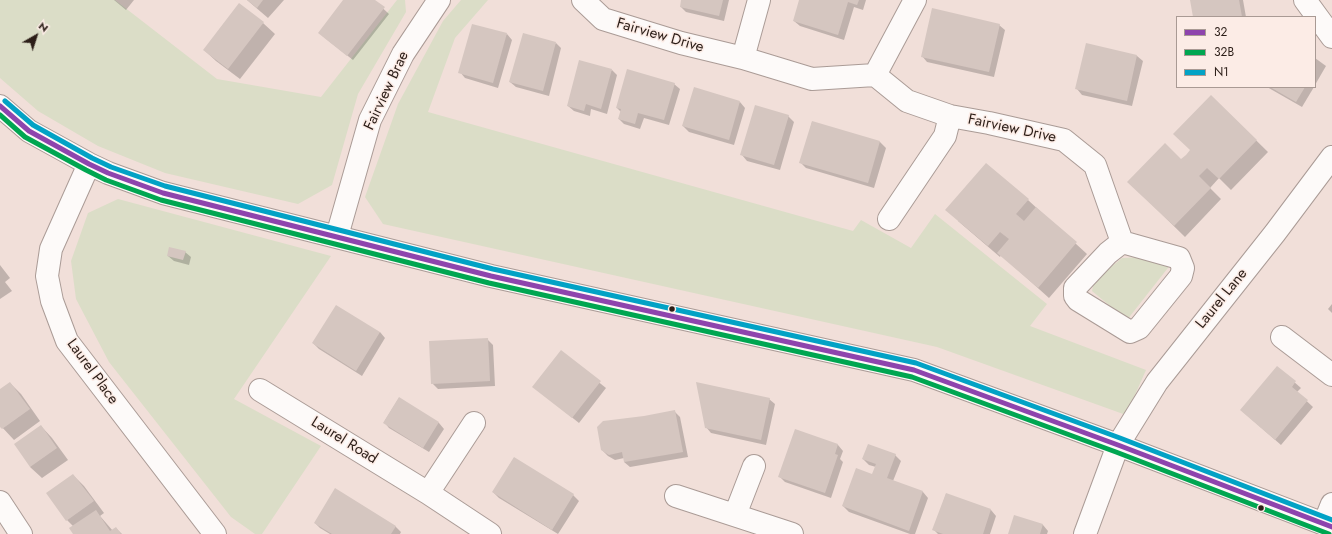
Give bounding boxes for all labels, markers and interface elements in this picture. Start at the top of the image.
street label: Fairview Drive [614,15,706,57]
north arrow [16,16,56,56]
legend [1176,16,1316,88]
text: N [35,18,52,36]
text: 32 [1214,23,1227,41]
text: 32B [1214,43,1234,61]
street label: Fairview Brae [361,49,413,133]
text: N1 [1214,63,1229,81]
street label: Fairview Drive [966,111,1058,147]
street label: Laurel Lane [1192,265,1252,333]
unlabelled marker [667,304,677,314]
street label: Laurel Place [62,336,122,408]
street label: Laurel Road [308,414,380,468]
unlabelled marker [1256,503,1266,513]

